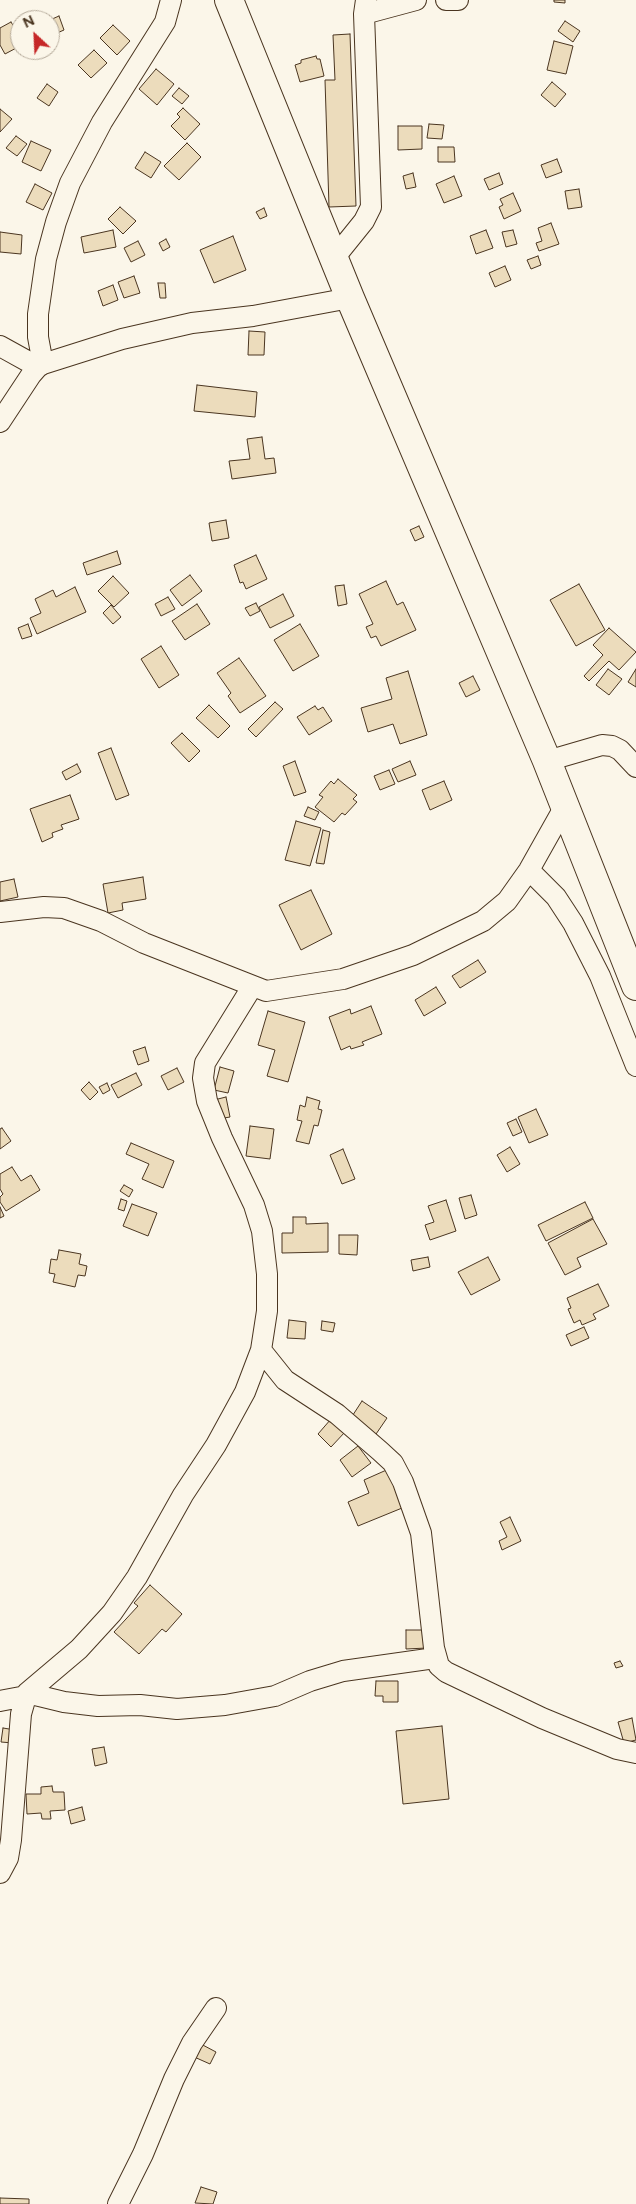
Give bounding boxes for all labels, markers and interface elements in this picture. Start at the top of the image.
north arrow [10,10,60,60]
text: N [20,12,37,32]

